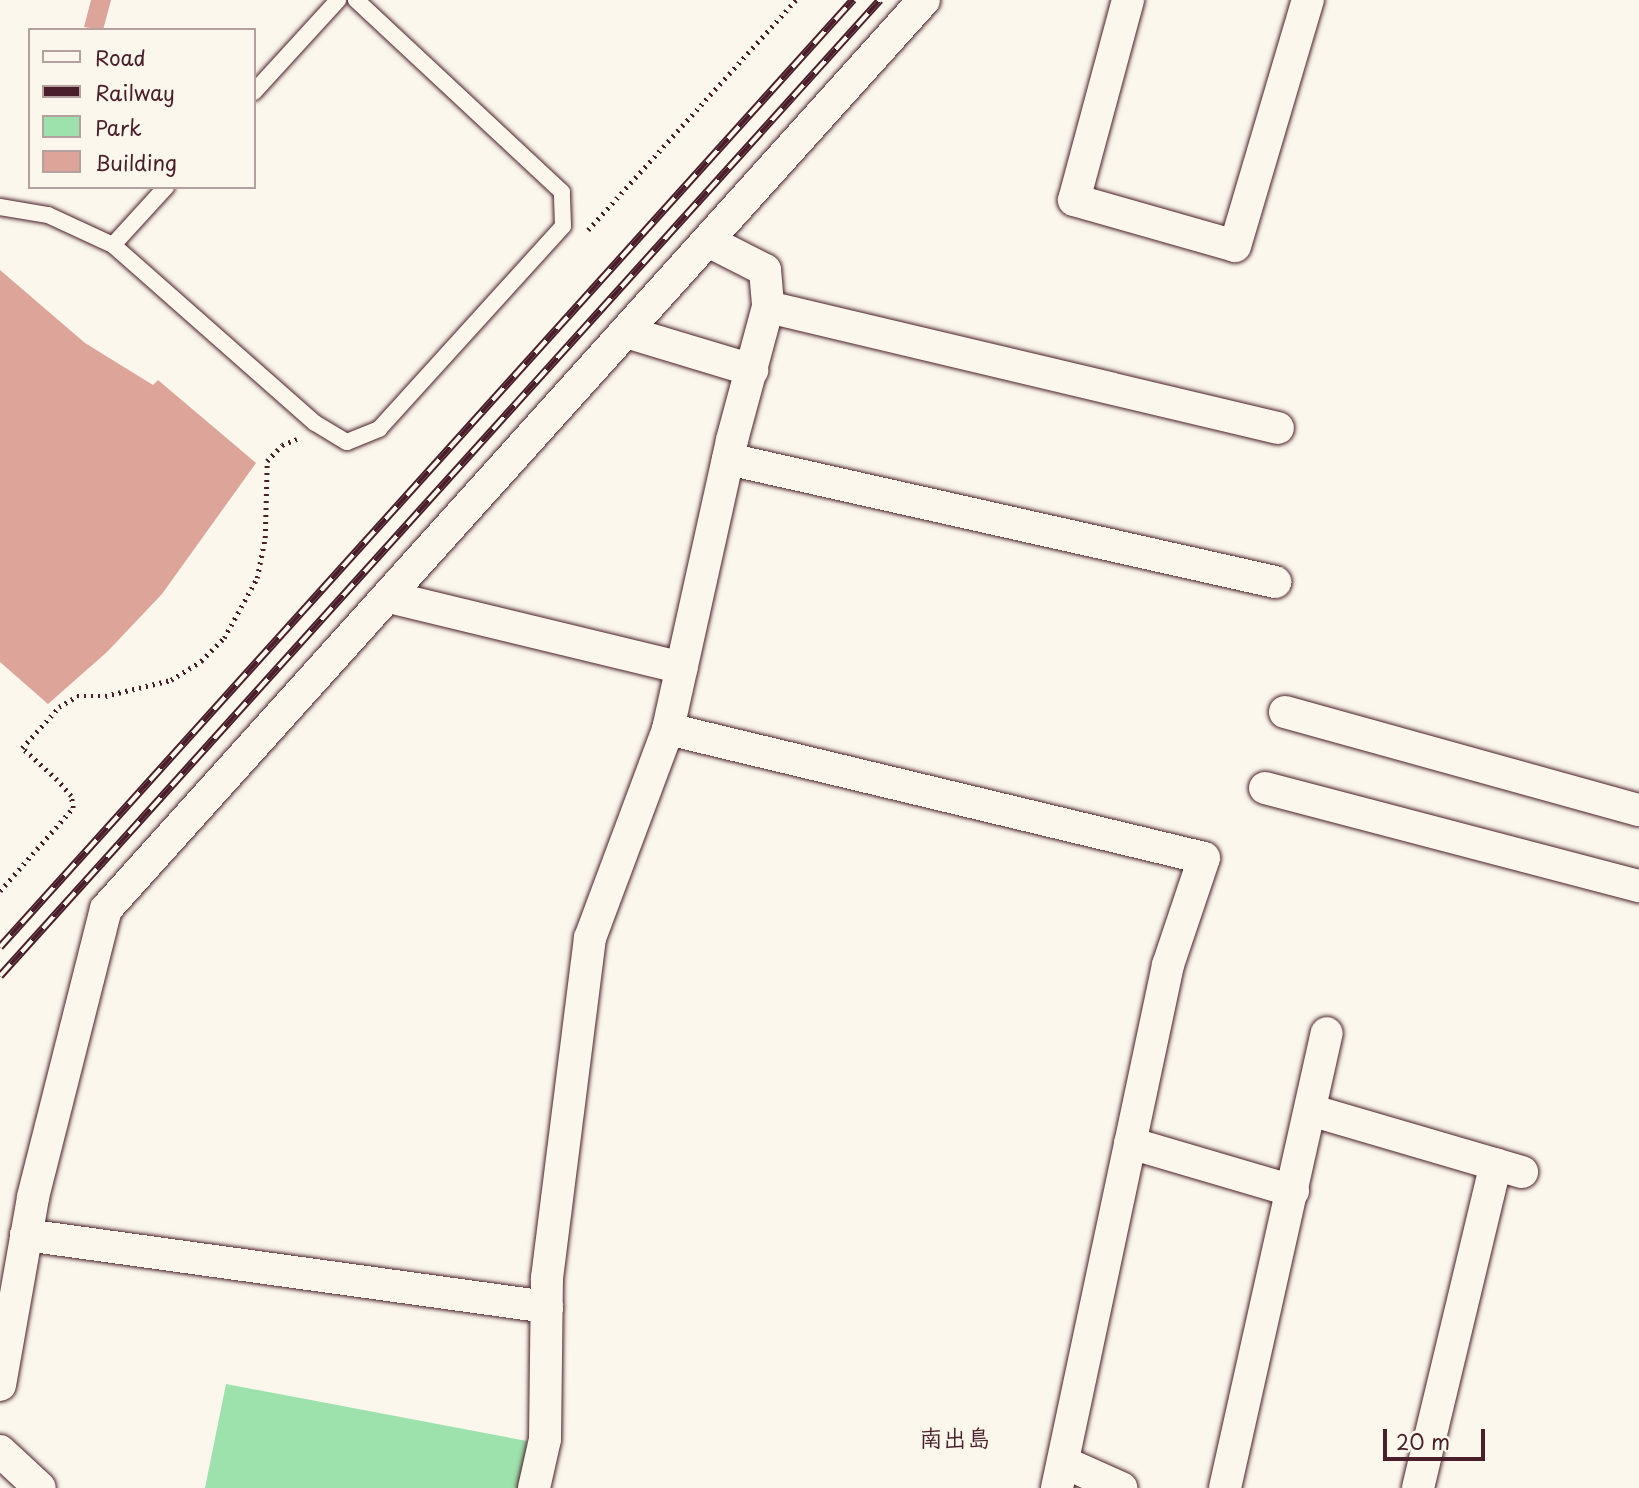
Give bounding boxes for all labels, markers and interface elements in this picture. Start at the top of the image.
legend [28,28,256,189]
text: Road [95,41,146,73]
text: Railway [95,76,175,108]
text: Park [95,111,142,143]
text: Building [95,146,177,178]
scale bar [1387,1414,1488,1458]
district label: 南出島 [919,1424,991,1452]
text: 20 m [1396,1425,1450,1457]

